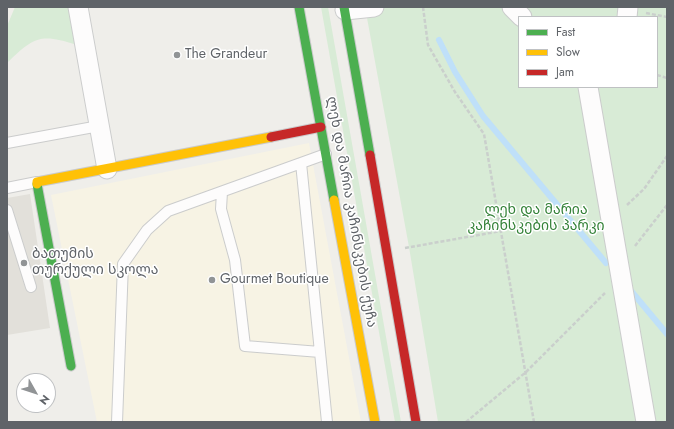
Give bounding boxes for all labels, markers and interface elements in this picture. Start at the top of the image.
legend [518,16,658,88]
text: Fast [556,23,575,41]
text: Slow [556,43,580,61]
place label: The Grandeur [185,47,267,63]
marker: The Grandeur [172,50,182,60]
text: Jam [556,63,574,81]
street label: ლეხ და მარია კაჩინსკების ქუჩა [322,95,380,329]
park label: ლეხ და მარია კაჩინსკების პარკი [467,203,605,236]
place label: ბათუმის თურქული სკოლა [32,247,158,280]
marker: ბათუმის თურქული სკოლა [19,258,29,268]
place label: Gourmet Boutique [220,272,329,288]
marker: Gourmet Boutique [207,275,217,285]
north arrow [16,373,56,413]
text: N [36,391,54,408]

